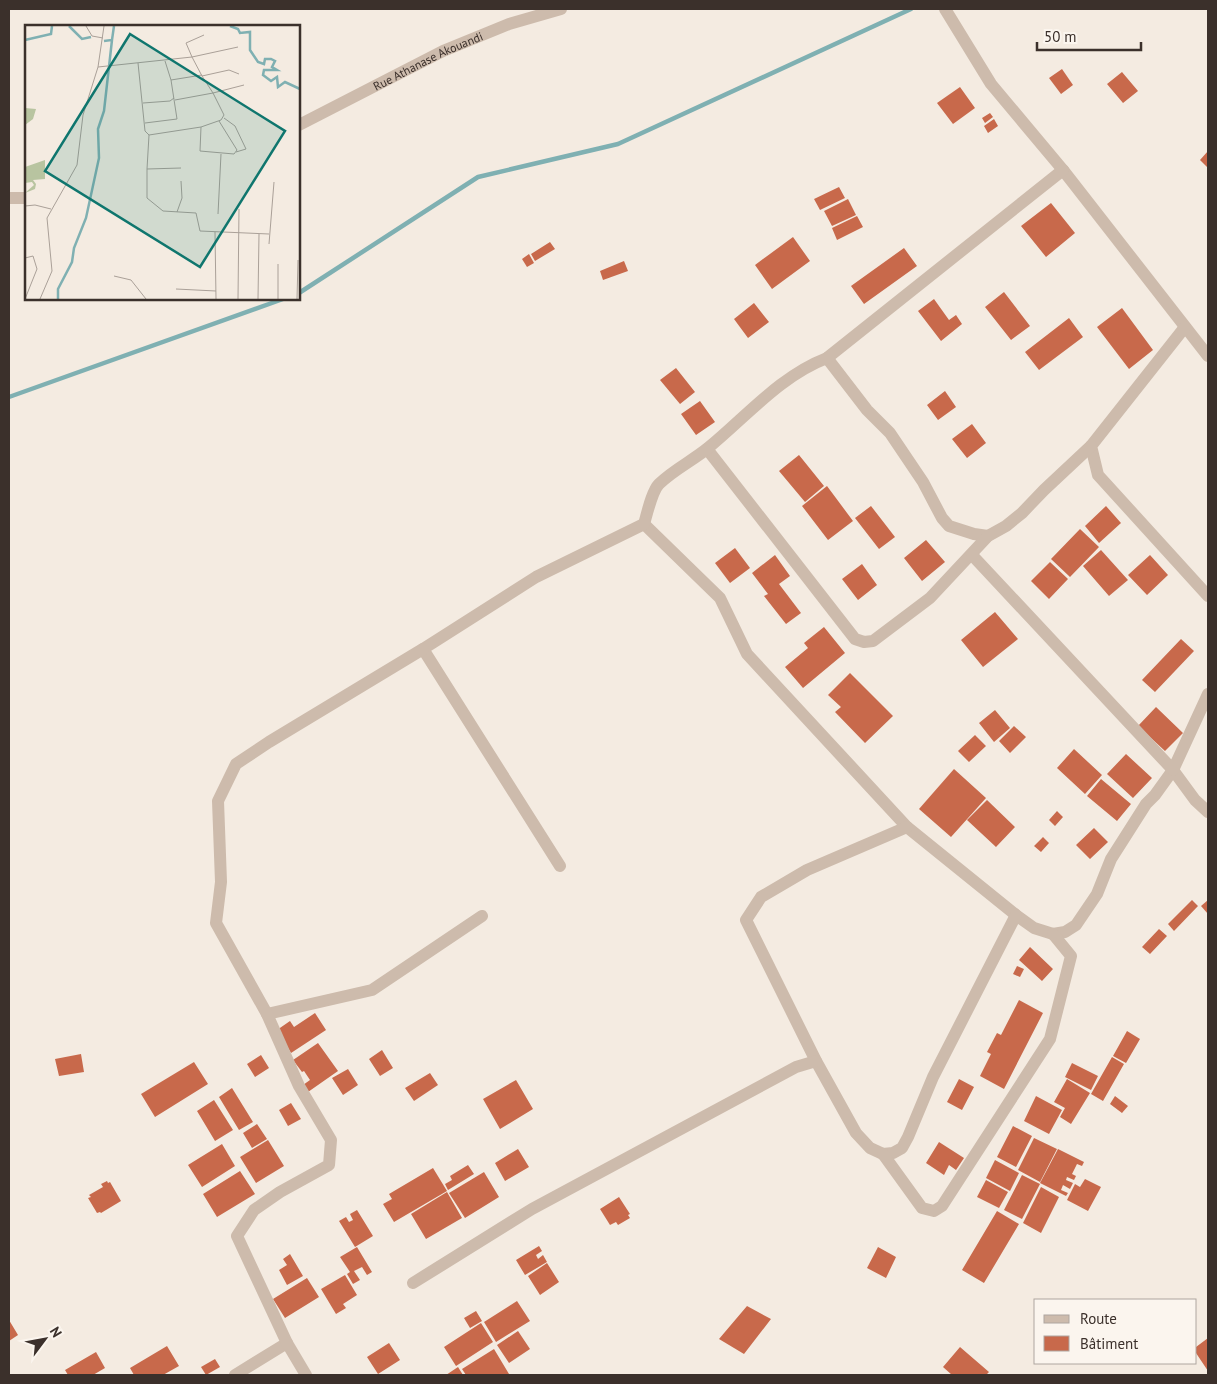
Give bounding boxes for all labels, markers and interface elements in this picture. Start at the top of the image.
scale bar [1037,20,1141,52]
inset map [25,25,300,300]
text: 50 m [1044,27,1077,46]
street label: Rue Athanase Akouandi [370,28,485,93]
legend [1034,1299,1197,1364]
text: Route [1080,1309,1117,1328]
north arrow [20,1314,70,1364]
text: N [46,1323,66,1341]
text: Bâtiment [1080,1334,1138,1353]

